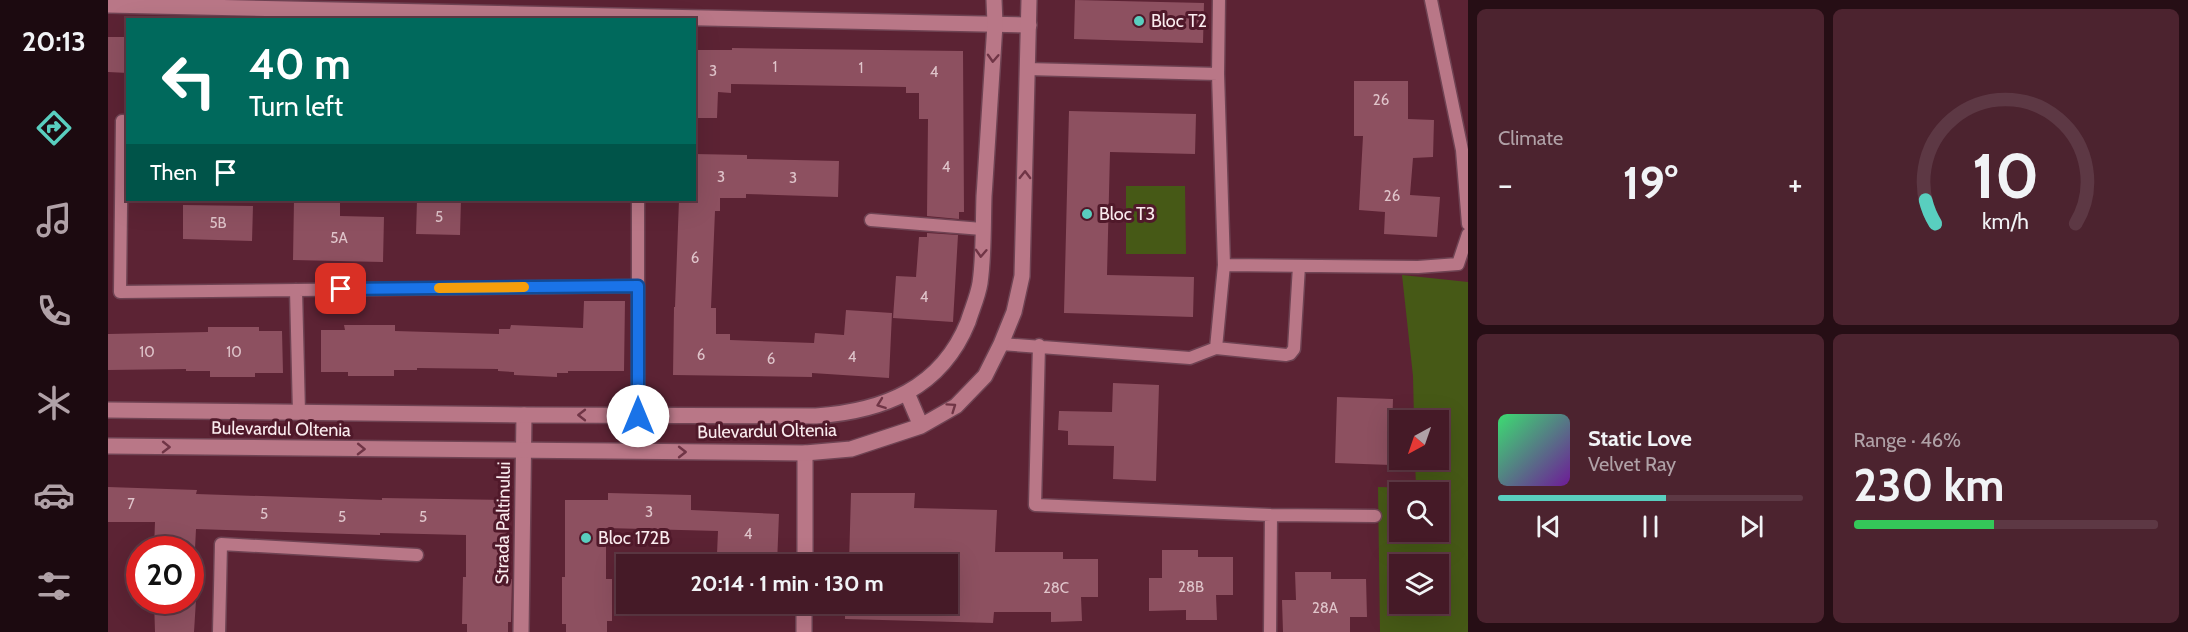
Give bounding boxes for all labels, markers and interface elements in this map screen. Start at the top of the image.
place label: Bloc T2 [1151,10,1207,32]
marker: Bloc T2 [1132,14,1146,28]
text: 20:13 [22,25,86,58]
text: 40 m [249,38,351,90]
icon: left [150,42,228,120]
one-way arrow [986,54,999,63]
house number: 1 [773,58,777,76]
house number: 1 [859,59,863,77]
house number: 3 [709,62,717,80]
house number: 4 [930,63,939,81]
text: Turn left [249,90,343,123]
house number: 26 [1373,91,1389,109]
icon: directions [33,107,75,149]
text: Climate [1498,126,1563,150]
text: 10 [1972,138,2039,214]
icon: arrive [209,156,242,189]
text: 19° [1623,156,1678,210]
house number: 4 [942,158,951,176]
text: Then [150,159,197,186]
text: − [1498,164,1513,204]
text: + [1788,164,1803,204]
house number: 3 [717,168,725,186]
house number: 3 [789,169,797,187]
one-way arrow [1019,170,1032,179]
house number: 26 [1384,187,1400,205]
icon: music [33,199,75,241]
place label: Bloc T3 [1099,203,1155,225]
marker: Bloc T3 [1080,207,1094,221]
house number: 5 [435,208,443,226]
text: km/h [1982,208,2029,234]
house number: 5B [209,214,227,232]
house number: 5A [330,229,348,247]
house number: 6 [691,249,699,267]
one-way arrow [975,249,988,258]
pin [315,263,366,314]
icon: arrive [324,272,357,305]
house number: 4 [920,288,929,306]
icon: phone [33,290,75,332]
house number: 10 [139,343,155,361]
house number: 10 [226,343,242,361]
house number: 6 [697,346,705,364]
house number: 4 [848,348,857,366]
house number: 6 [767,350,775,368]
icon: climate [33,382,75,424]
position arrow [606,384,670,448]
one-way arrow [876,397,887,409]
one-way arrow [946,403,957,414]
one-way arrow [578,409,587,421]
north arrow [1389,410,1449,470]
map controls [1389,410,1449,614]
street label: Bulevardul Oltenia [211,417,351,441]
street label: Bulevardul Oltenia [697,419,837,443]
text: Static Love [1588,425,1692,452]
text: Range · 46% [1854,428,1961,452]
one-way arrow [162,441,171,453]
one-way arrow [357,443,366,456]
one-way arrow [678,446,687,458]
text: Velvet Ray [1588,452,1676,476]
text: 230 km [1854,458,2004,512]
street label: Strada Paltinului [491,461,515,585]
icon: car [33,474,75,516]
button: search [1389,482,1449,542]
house number: 7 [127,495,135,513]
house number: 3 [645,503,653,521]
house number: 5 [260,505,268,523]
house number: 5 [338,508,346,526]
house number: 5 [419,508,427,526]
icon: previous [1532,510,1565,543]
icon: pause [1634,510,1667,543]
icon: next [1735,510,1768,543]
house number: 4 [744,525,753,543]
place label: Bloc 172B [598,527,670,549]
marker: Bloc 172B [579,531,593,545]
speed limit sign: 20 [126,536,204,614]
button: layers [1389,554,1449,614]
icon: filters [33,565,75,607]
text: 20:14 · 1 min · 130 m [690,570,884,597]
house number: 28B [1178,578,1204,596]
house number: 28C [1043,579,1069,597]
house number: 28A [1312,599,1339,617]

